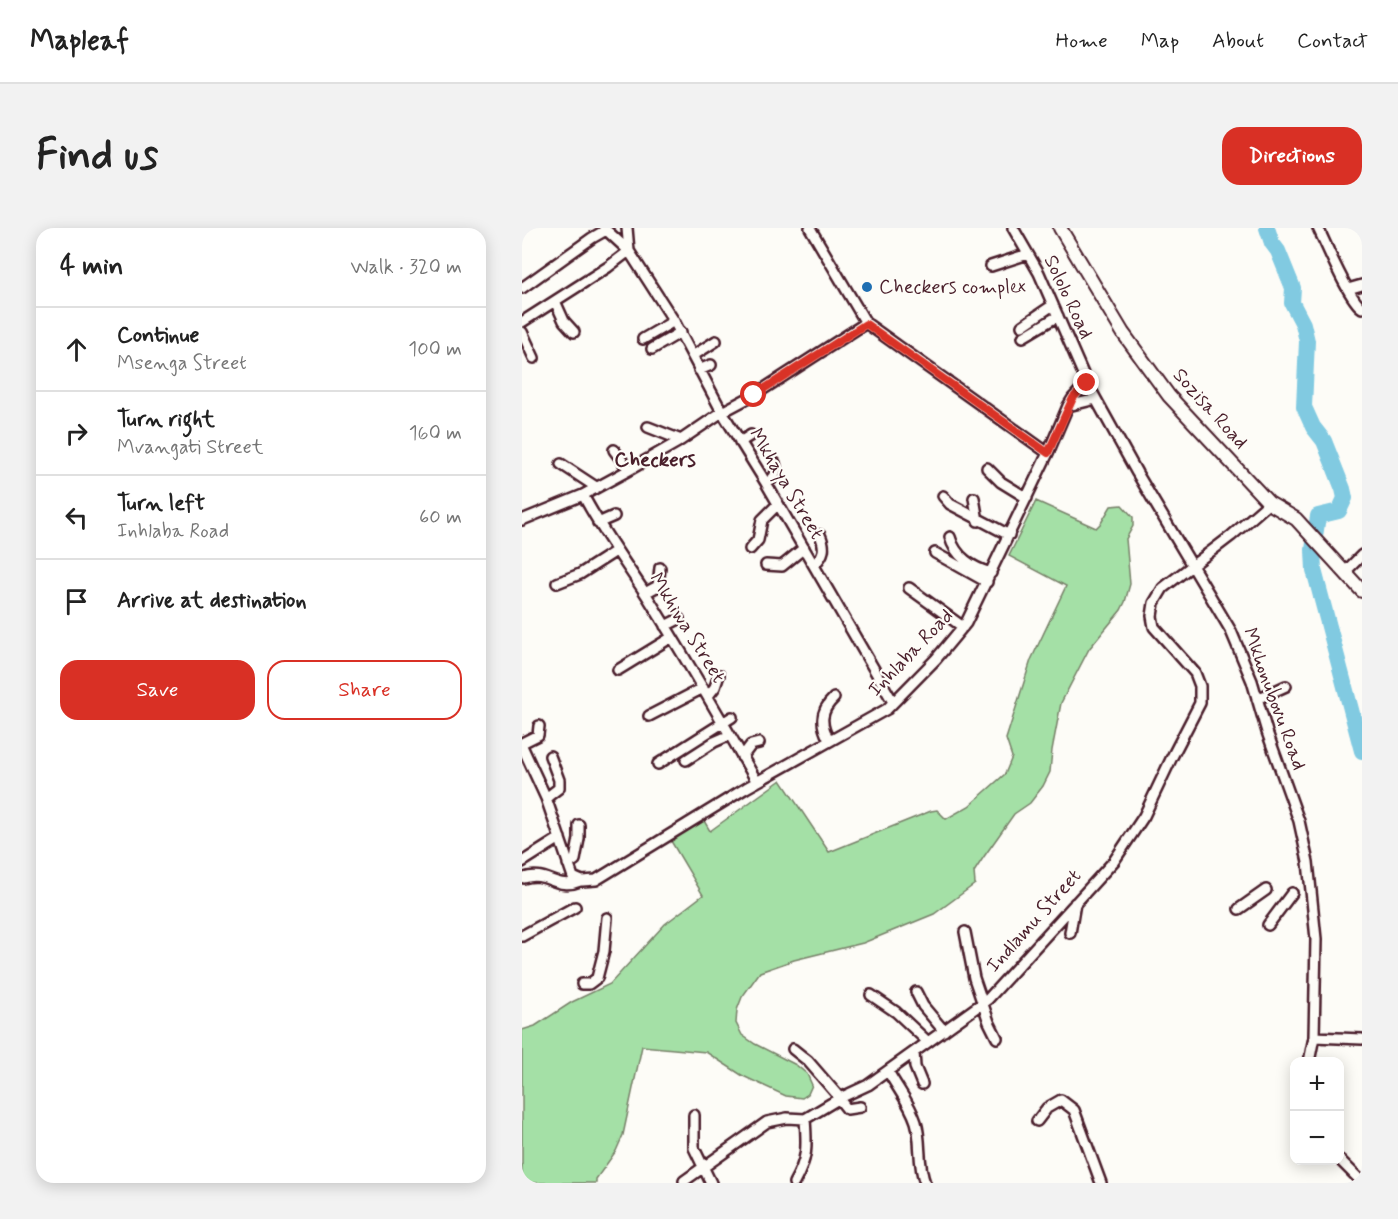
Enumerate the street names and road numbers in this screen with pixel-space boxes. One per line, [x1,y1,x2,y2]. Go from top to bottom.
street label: Sololo Road [1037,251,1099,343]
street label: Sozisa Road [1166,363,1254,455]
street label: Mkhaya Street [742,423,830,545]
street label: Mkhiwa Street [642,568,732,688]
street label: Inhlaba Road [862,603,960,703]
street label: Mkhonubovu Road [1236,624,1312,774]
street label: Indlamu Street [980,863,1088,979]

